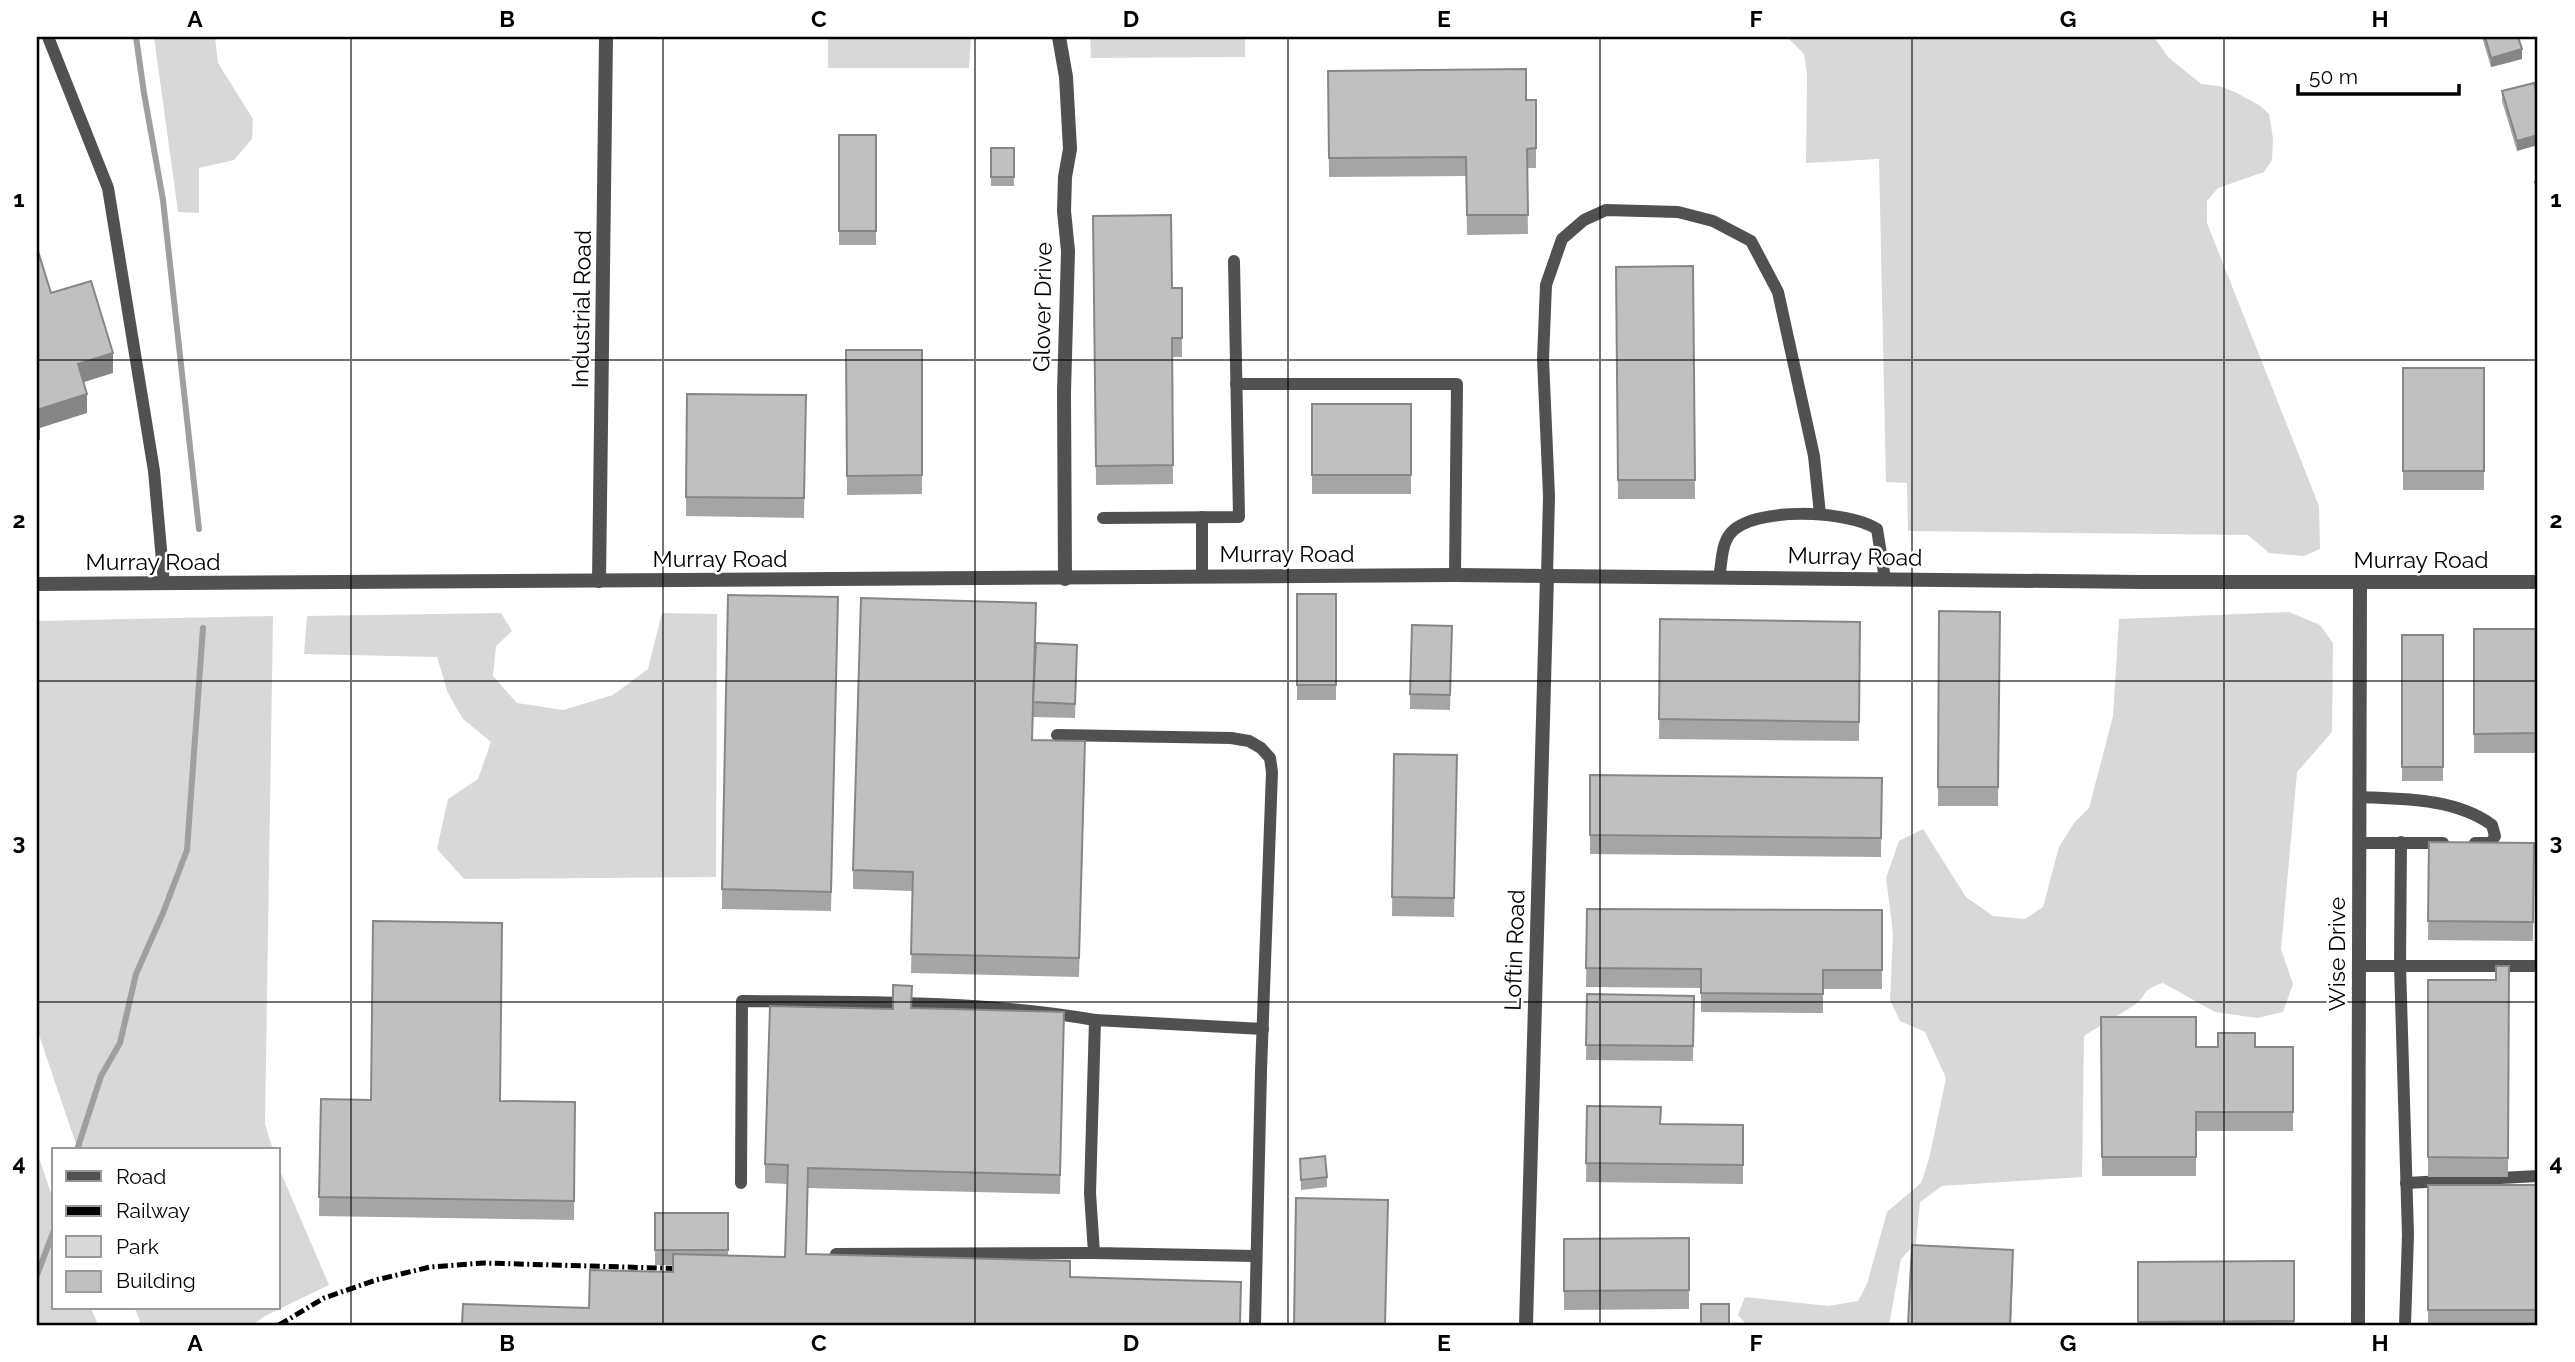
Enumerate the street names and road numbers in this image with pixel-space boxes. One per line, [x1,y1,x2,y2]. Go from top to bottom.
street label: Industrial Road [566,230,596,388]
street label: Glover Drive [1027,242,1057,372]
street label: Murray Road [1220,540,1354,567]
street label: Murray Road [1787,541,1923,571]
street label: Murray Road [653,545,787,572]
street label: Murray Road [2354,546,2488,573]
street label: Murray Road [86,548,220,575]
street label: Loftin Road [1498,889,1530,1011]
street label: Wise Drive [2323,897,2350,1011]

